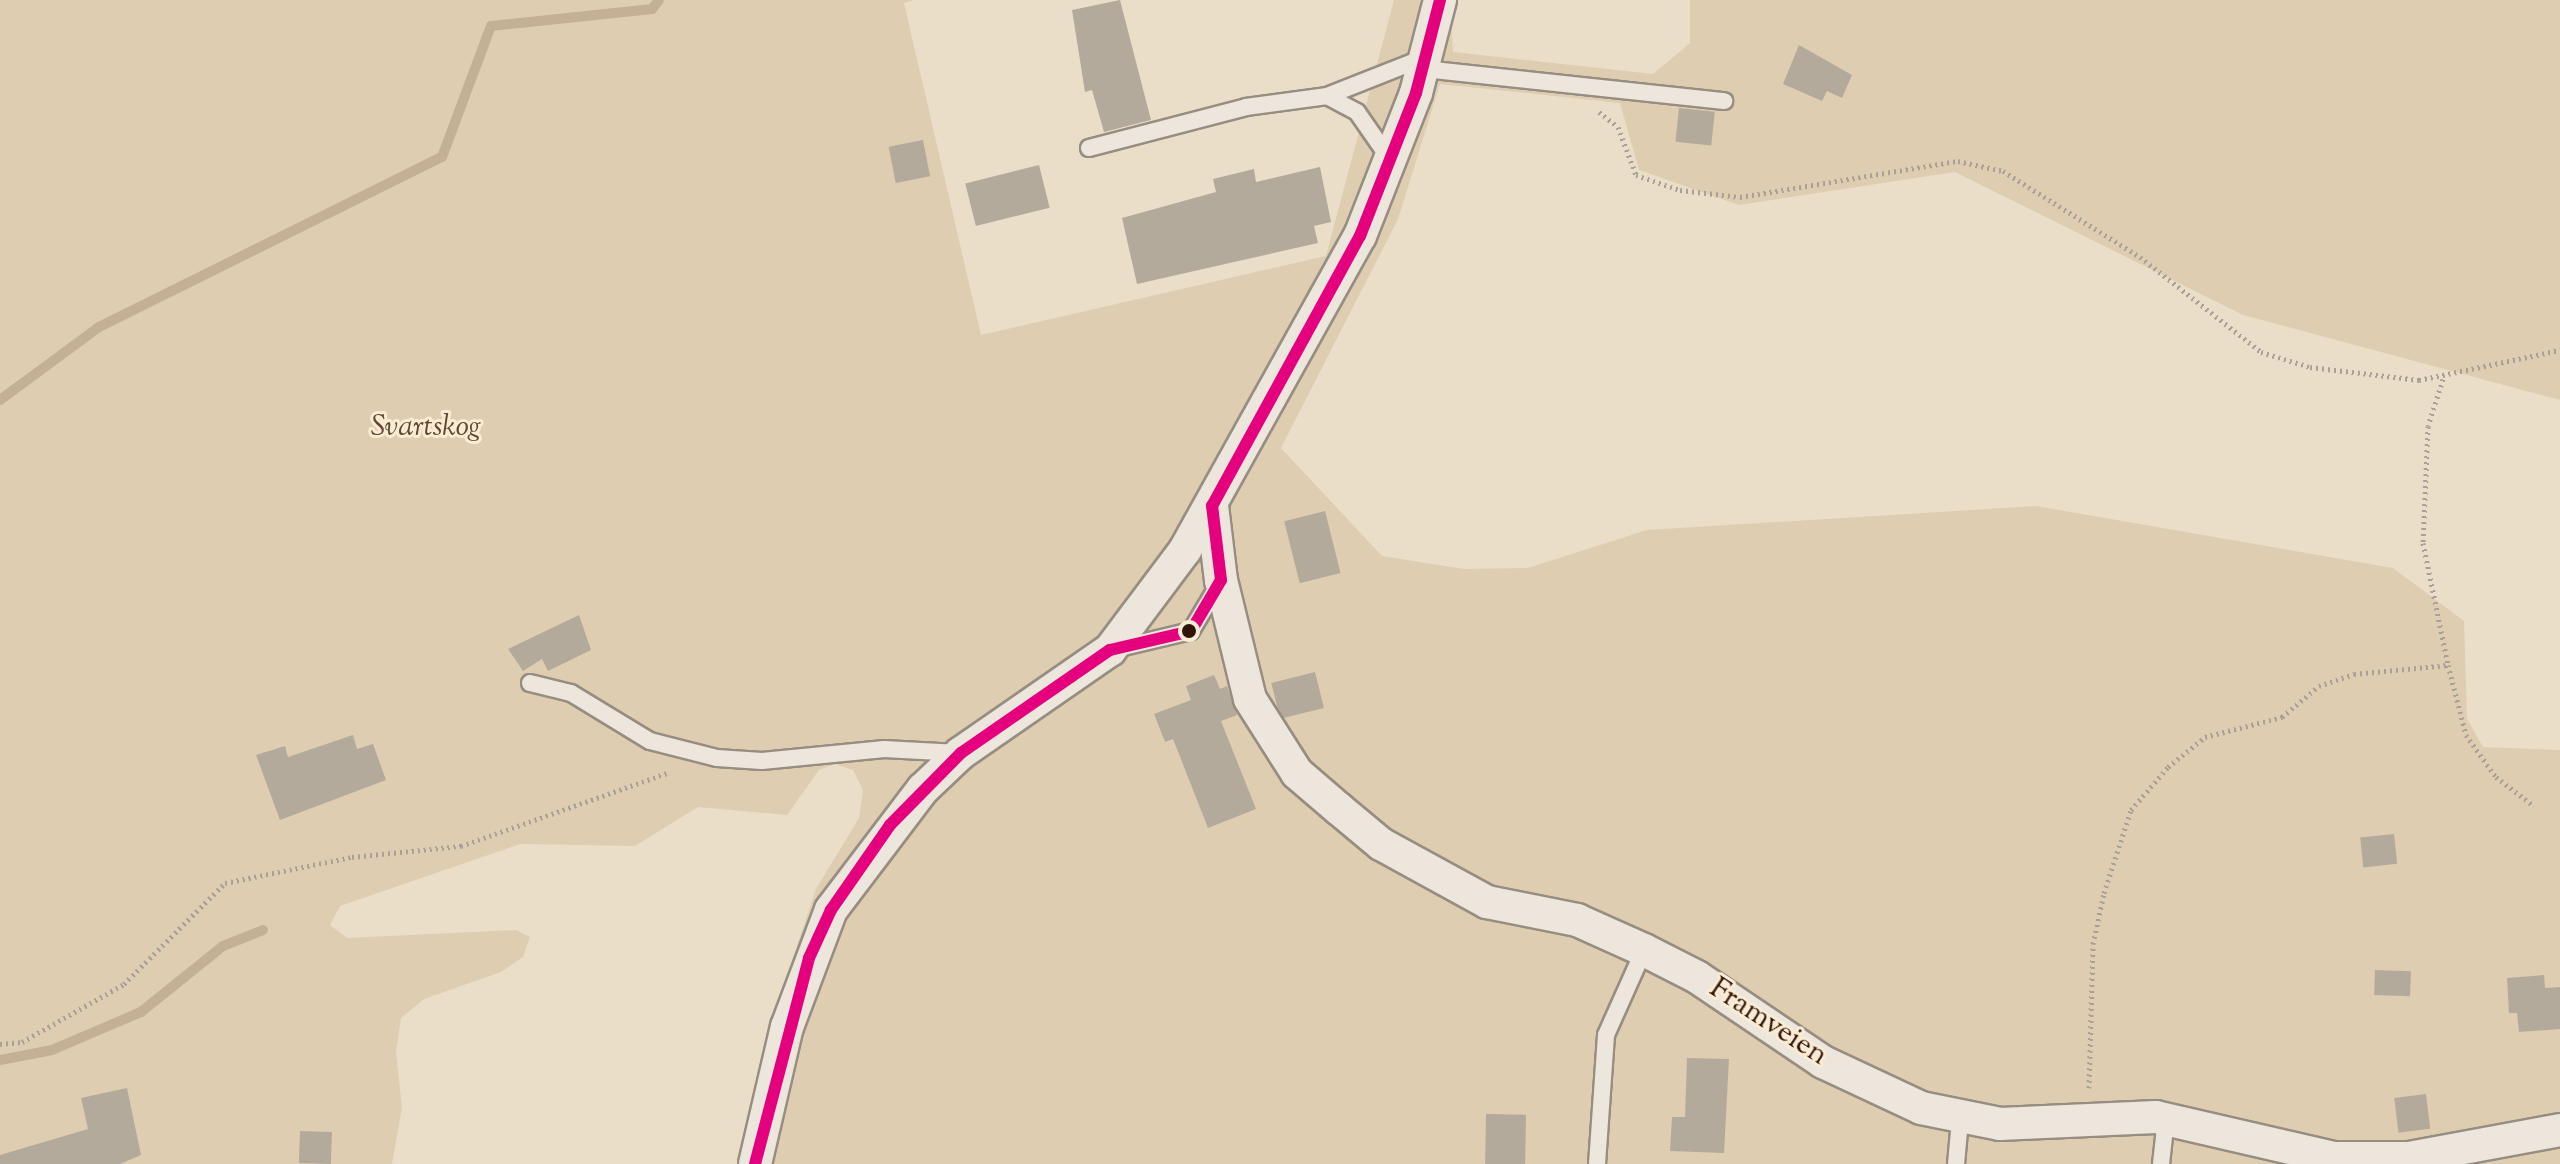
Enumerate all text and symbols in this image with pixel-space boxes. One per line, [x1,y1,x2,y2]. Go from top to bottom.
park label: Svartskog [371,410,481,446]
unlabelled marker [1181,623,1197,639]
street label: Framveien [1702,971,1834,1075]

